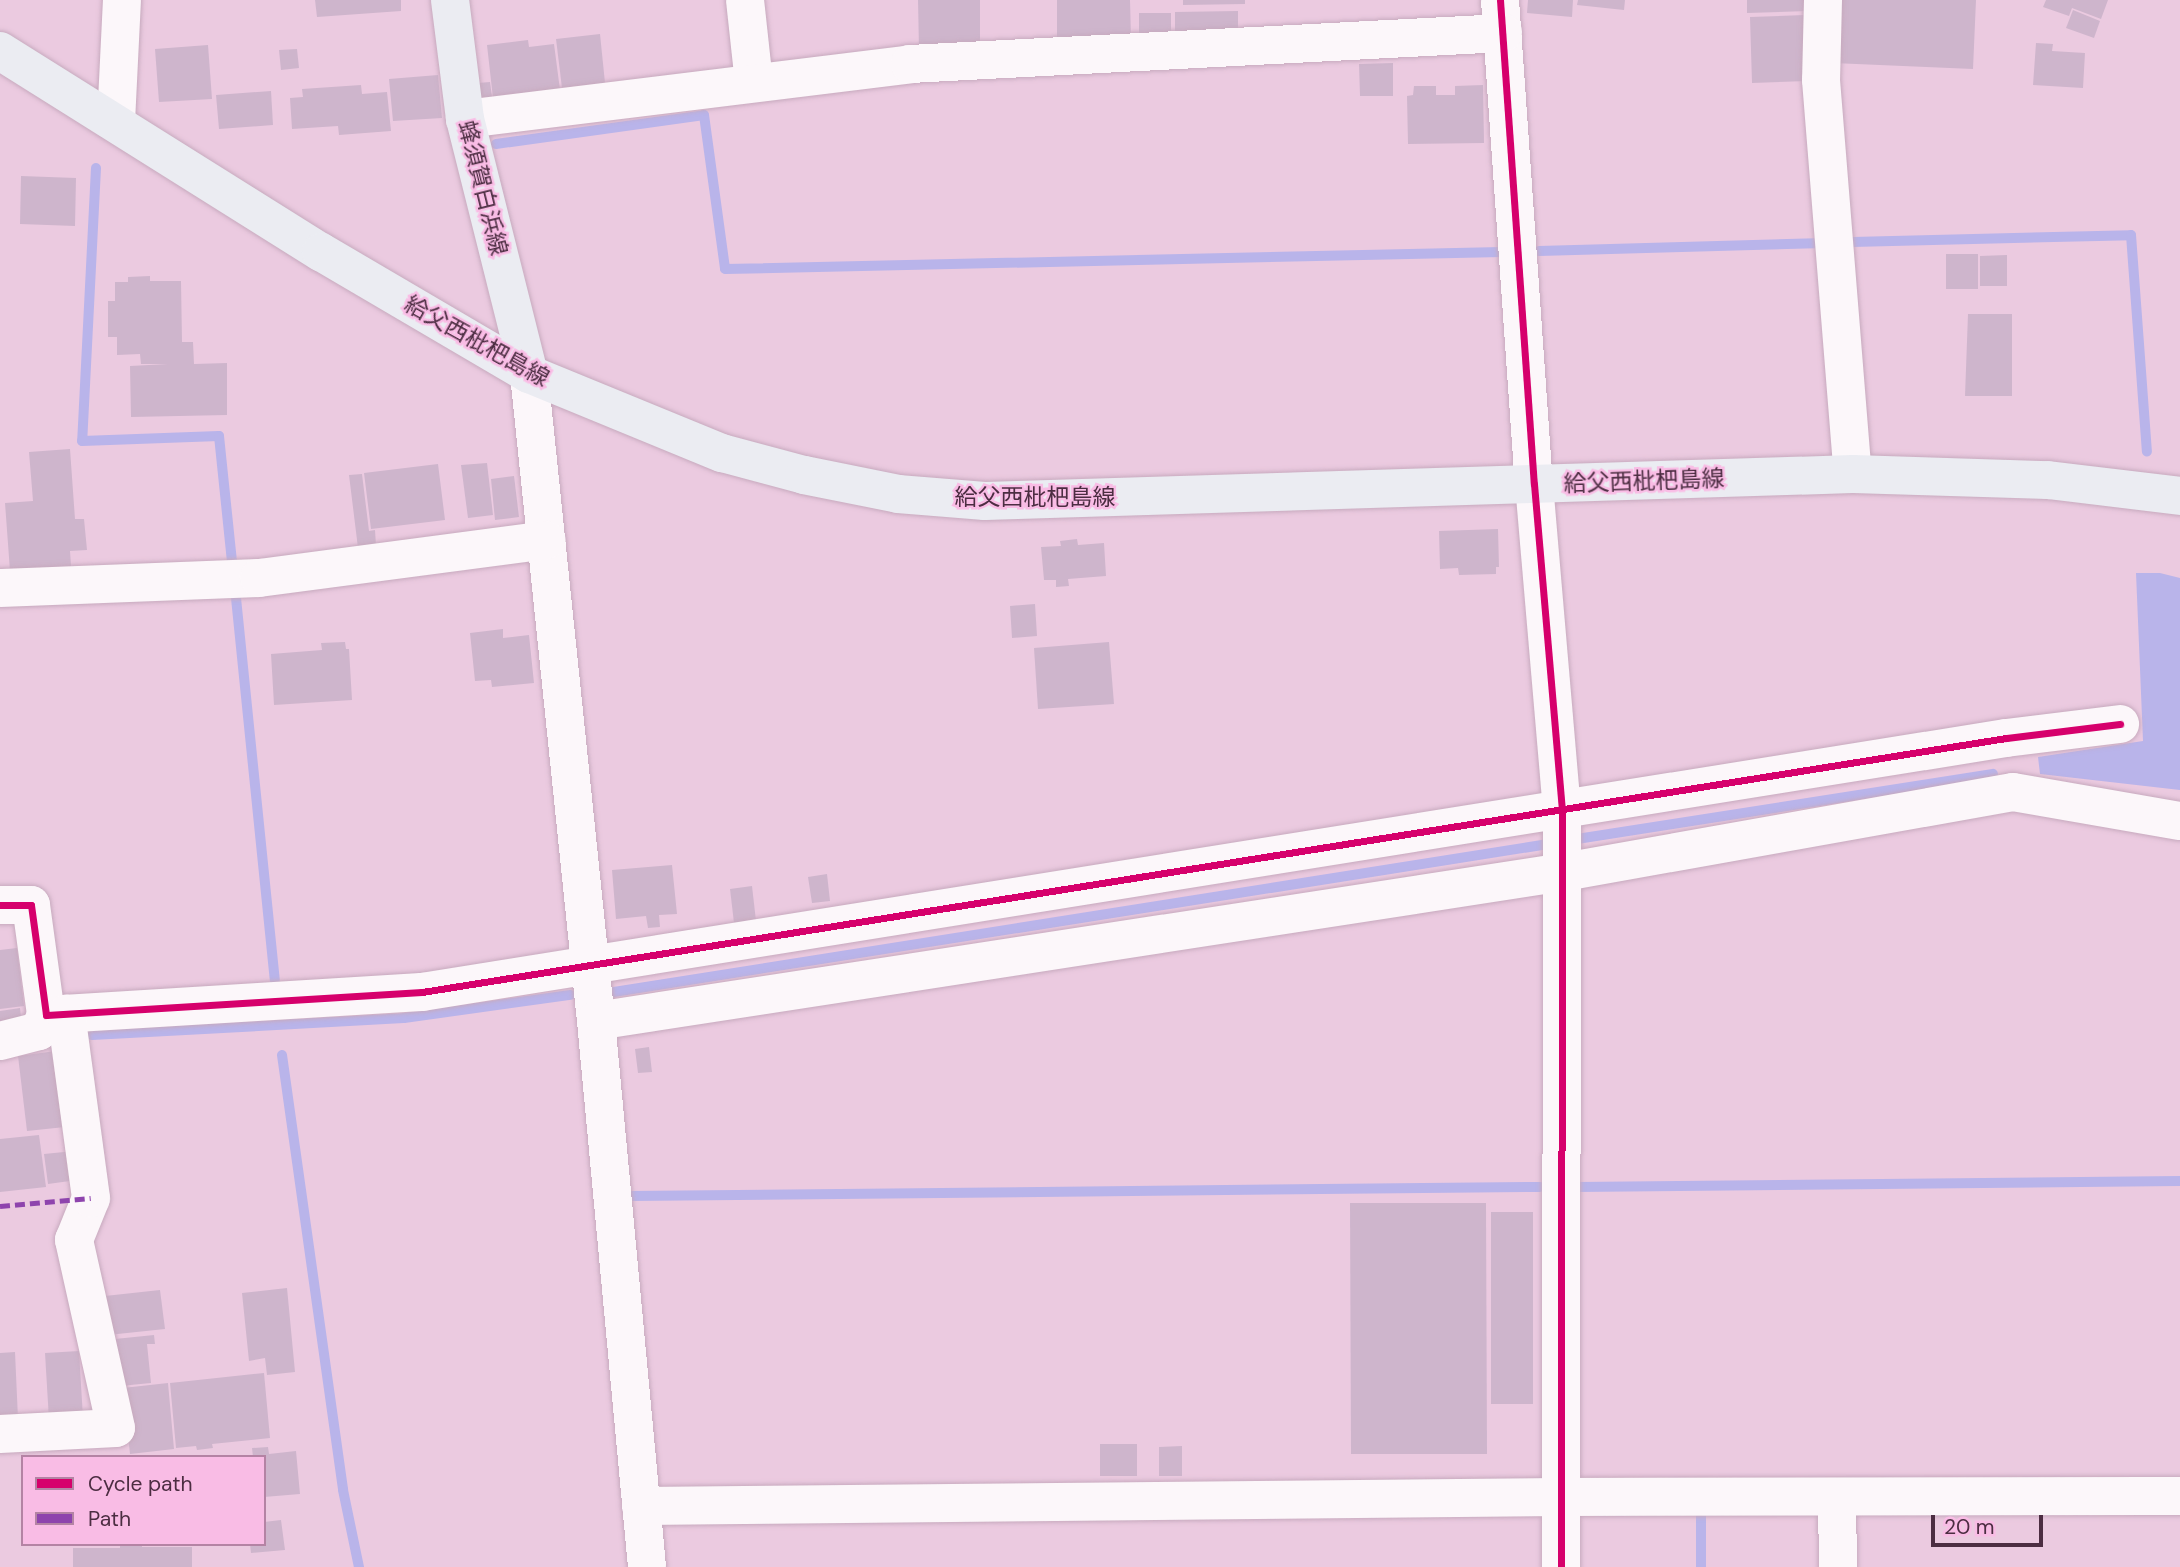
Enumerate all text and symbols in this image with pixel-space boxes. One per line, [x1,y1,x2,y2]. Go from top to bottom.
street label: 蜂須賀白浜線 [453,118,513,258]
street label: 給父西枇杷島線 [400,290,554,392]
street label: 給父西枇杷島線 [1563,464,1725,498]
street label: 給父西枇杷島線 [955,483,1115,511]
legend [21,1455,266,1546]
text: Cycle path [88,1470,193,1498]
scale bar [1935,1500,2047,1544]
text: Path [88,1505,131,1533]
text: 20 m [1944,1513,1995,1541]

